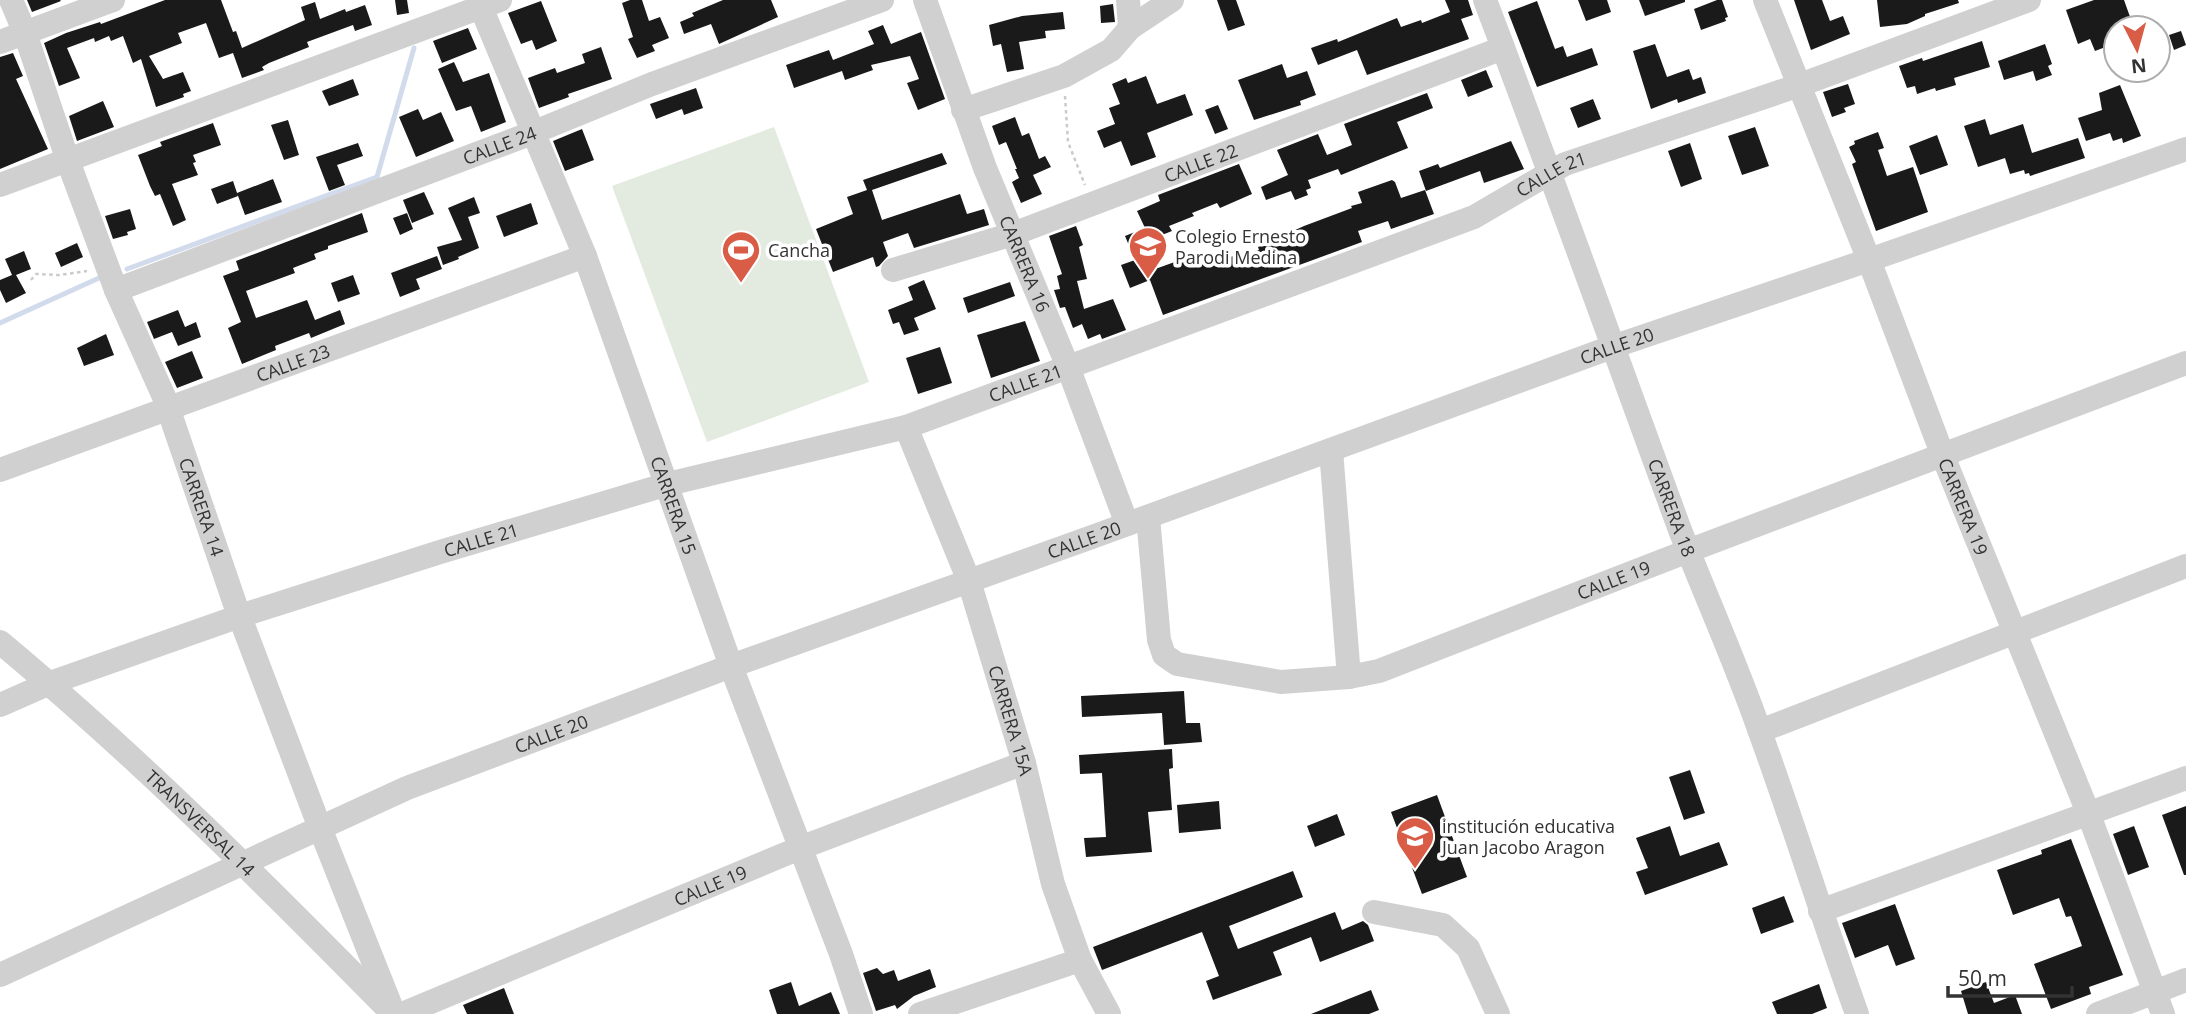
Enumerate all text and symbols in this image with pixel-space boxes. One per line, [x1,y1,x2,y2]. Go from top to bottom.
north arrow [2102,14,2172,84]
text: N [2130,52,2148,80]
street label: CALLE 24 [459,120,540,170]
street label: CALLE 22 [1160,138,1241,188]
street label: CALLE 21 [1511,146,1589,202]
street label: CARRERA 16 [994,212,1056,316]
place label: Colegio Ernesto Parodi Medina [1175,224,1306,269]
school or university icon: Colegio Ernesto Parodi Medina [1127,225,1169,280]
sports icon: Cancha [720,229,762,284]
place label: Cancha [768,238,830,262]
street label: CALLE 20 [1576,322,1657,370]
street label: CALLE 23 [253,338,333,387]
street label: CALLE 21 [985,358,1066,407]
street label: CARRERA 15 [645,453,702,558]
street label: CARRERA 14 [174,454,230,559]
street label: CARRERA 19 [1933,454,1994,559]
street label: CARRERA 18 [1643,455,1701,560]
street label: CALLE 20 [1044,515,1124,564]
street label: CALLE 21 [441,517,521,562]
street label: CALLE 19 [1573,555,1654,605]
street label: CARRERA 15A [983,662,1039,779]
street label: CALLE 20 [511,709,591,758]
street label: TRANSVERSAL 14 [140,764,261,881]
place label: institución educativa Juan Jacobo Aragon [1440,814,1615,859]
school or university icon: institución educativa Juan Jacobo Aragon [1394,815,1436,870]
street label: CALLE 19 [670,860,750,911]
scale bar [1948,954,2072,998]
text: 50 m [1958,964,2007,992]

